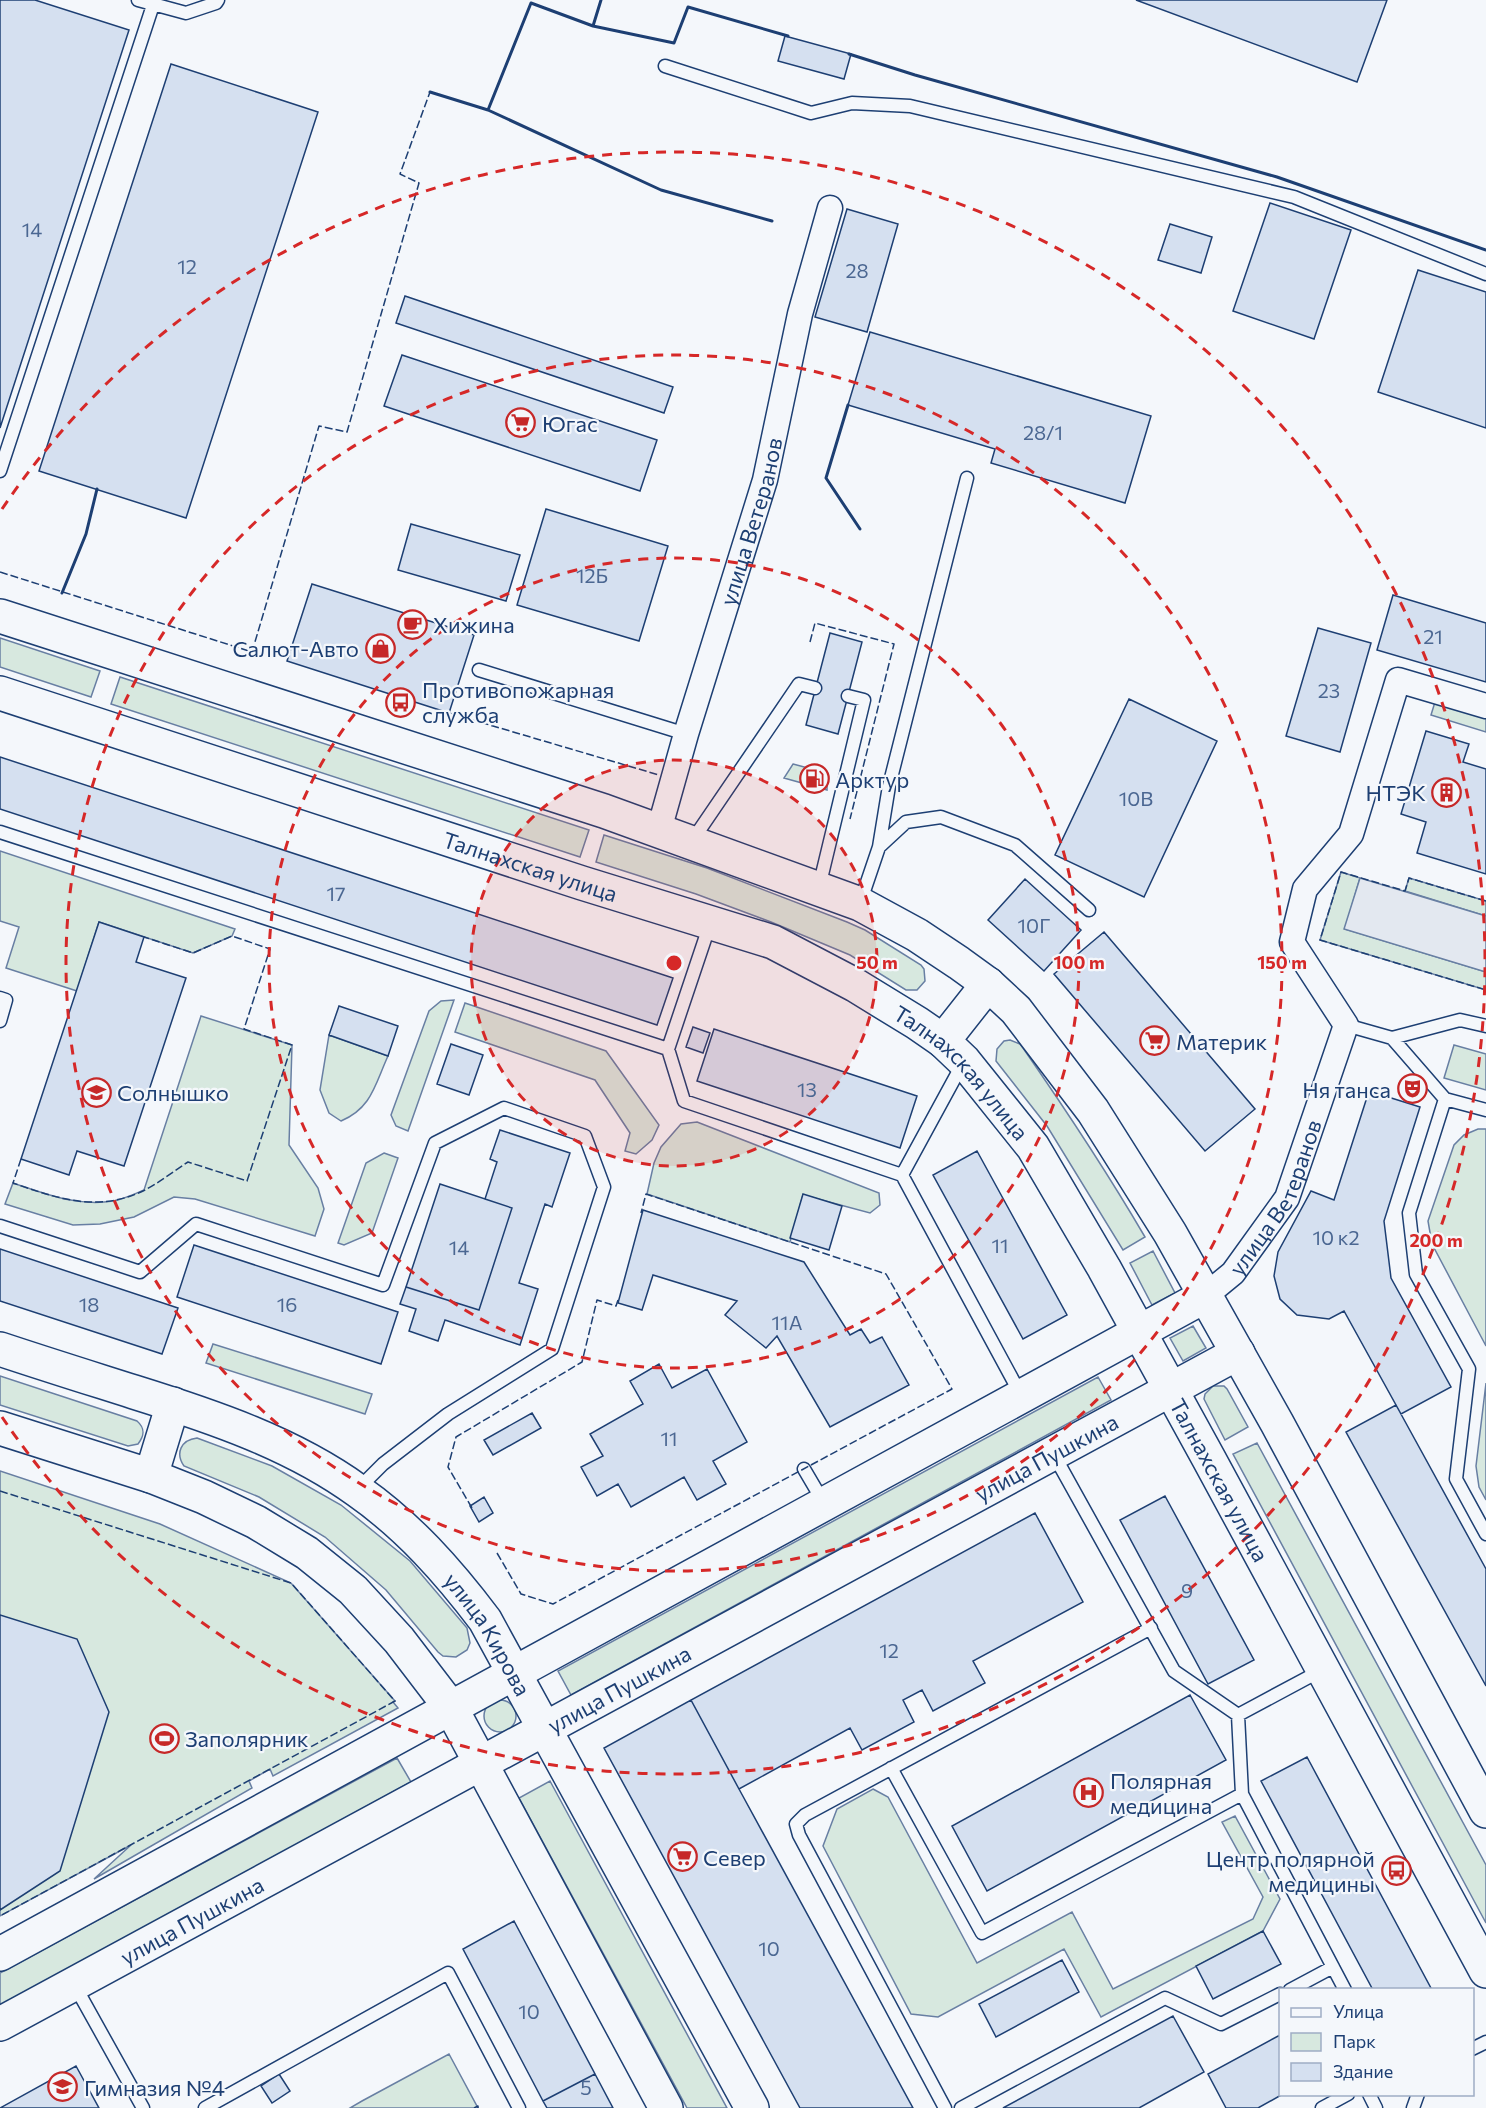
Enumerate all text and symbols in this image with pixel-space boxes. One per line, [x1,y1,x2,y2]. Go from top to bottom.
house number: 14 [22,217,42,241]
house number: 12 [177,254,197,278]
house number: 28 [845,258,869,282]
supermarket icon: Югас [505,407,537,439]
place label: Югас [542,410,598,437]
house number: 28/1 [1023,420,1063,444]
street label: улица Ветеранов [713,435,787,609]
house number: 12Б [576,563,608,587]
cafe icon: Хижина [396,608,428,640]
place label: Хижина [433,611,515,638]
house number: 21 [1423,624,1443,648]
shop icon: Салют-Авто [364,632,396,664]
place label: Салют-Авто [233,635,359,662]
place label: Противопожарная служба [422,676,614,728]
house number: 23 [1318,678,1340,702]
bus stop icon: Противопожарная служба [385,686,417,718]
fuel station icon: Арктур [798,763,830,795]
place label: Арктур [835,766,909,793]
building icon: НТЭК [1431,776,1463,808]
place label: НТЭК [1366,779,1426,806]
house number: 10В [1119,786,1153,810]
street label: Талнахская улица [440,825,621,907]
house number: 17 [326,881,346,905]
house number: 10Г [1018,913,1050,937]
text: 50 m [856,951,898,973]
text: 100 m [1053,951,1105,973]
text: 150 m [1257,951,1307,973]
centre of rings [664,953,684,973]
street label: Талнахская улица [889,999,1035,1145]
supermarket icon: Материк [1139,1025,1171,1057]
place label: Материк [1176,1028,1268,1055]
theatre icon: Ня танса [1396,1073,1428,1105]
school or university icon: Солнышко [80,1076,112,1108]
place label: Ня танса [1302,1076,1391,1103]
house number: 13 [797,1077,817,1101]
place label: Солнышко [117,1079,229,1106]
street label: улица Ветеранов [1223,1116,1326,1280]
house number: 10 к2 [1312,1225,1360,1249]
text: 200 m [1409,1229,1463,1251]
house number: 11 [991,1233,1009,1257]
house number: 14 [449,1235,469,1259]
house number: 18 [79,1292,99,1316]
house number: 16 [277,1292,297,1316]
house number: 11А [772,1310,803,1334]
street label: Талнахская улица [1165,1393,1275,1566]
street label: улица Пушкина [970,1407,1122,1507]
house number: 11 [660,1426,678,1450]
street label: улица Кирова [439,1567,537,1700]
house number: 9 [1181,1578,1193,1602]
house number: 12 [879,1638,899,1662]
street label: улица Пушкина [543,1639,695,1738]
sports icon: Заполярник [148,1722,180,1754]
place label: Заполярник [185,1725,309,1752]
place label: Полярная медицина [1110,1767,1212,1819]
hospital icon: Полярная медицина [1073,1777,1105,1809]
supermarket icon: Север [666,1841,698,1873]
place label: Север [703,1844,766,1871]
place label: Центр полярной медицины [1206,1845,1375,1897]
bus stop icon: Центр полярной медицины [1380,1855,1412,1887]
street label: улица Пушкина [115,1870,268,1970]
house number: 10 [758,1936,780,1960]
legend [1279,1988,1474,2096]
house number: 10 [518,1999,540,2023]
text: Улица [1333,2000,1384,2022]
text: Парк [1333,2030,1376,2052]
text: Здание [1333,2060,1393,2082]
school or university icon: Гимназия №4 [47,2071,79,2103]
place label: Гимназия №4 [84,2074,225,2101]
house number: 5 [580,2075,592,2099]

